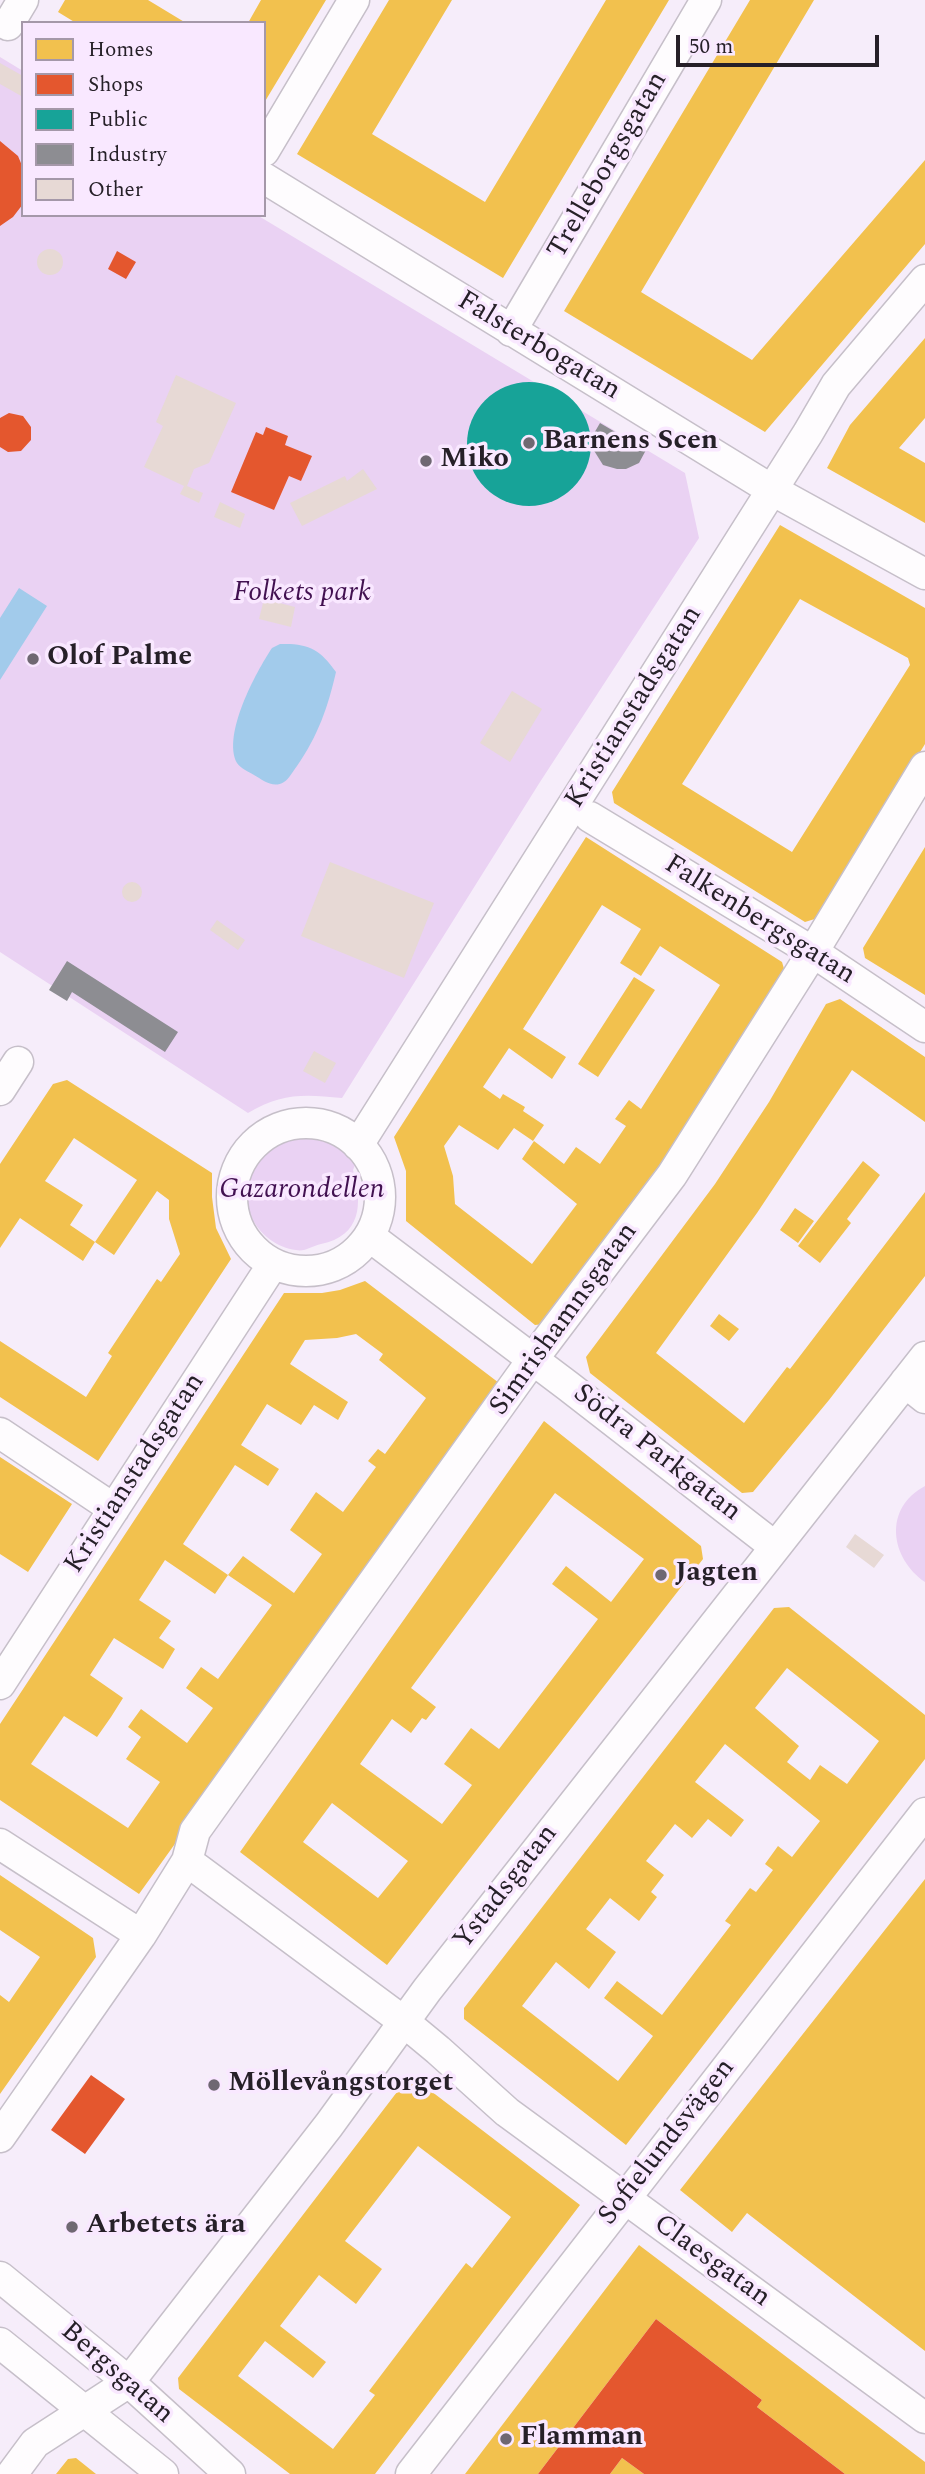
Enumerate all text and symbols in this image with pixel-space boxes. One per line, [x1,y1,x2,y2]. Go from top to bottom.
legend [21,21,266,217]
scale bar [680,21,883,65]
text: 50 m [689,31,733,63]
text: Homes [88,34,154,66]
street label: Trelleborgsgatan [542,67,676,265]
text: Shops [88,69,144,101]
text: Public [88,104,148,136]
text: Industry [88,139,167,171]
text: Other [88,174,143,206]
street label: Falsterbogatan [450,285,626,409]
place label: Barnens Scen [543,426,718,460]
marker: Barnens Scen [521,435,537,451]
place label: Miko [440,444,509,478]
marker: Miko [418,453,434,469]
park label: Folkets park [233,578,371,612]
street label: Kristianstadsgatan [559,601,711,815]
place label: Olof Palme [47,642,192,676]
marker: Olof Palme [25,651,41,667]
street label: Falkenbergsgatan [657,849,861,993]
park label: Gazarondellen [219,1175,385,1209]
street label: Simrishamnsgatan [484,1217,646,1423]
street label: Kristianstadsgatan [59,1368,213,1580]
street label: Södra Parkgatan [565,1378,747,1530]
place label: Jagten [675,1558,758,1592]
marker: Jagten [653,1567,669,1583]
street label: Ystadsgatan [448,1819,566,1957]
street label: Sofielundsvägen [592,2053,744,2233]
place label: Möllevångstorget [228,2068,453,2102]
marker: Möllevångstorget [206,2077,222,2093]
street label: Claesgatan [646,2208,776,2316]
place label: Arbetets ära [86,2210,246,2244]
marker: Arbetets ära [64,2219,80,2235]
street label: Bergsgatan [53,2316,179,2432]
place label: Flamman [520,2422,643,2456]
marker: Flamman [498,2431,514,2447]

